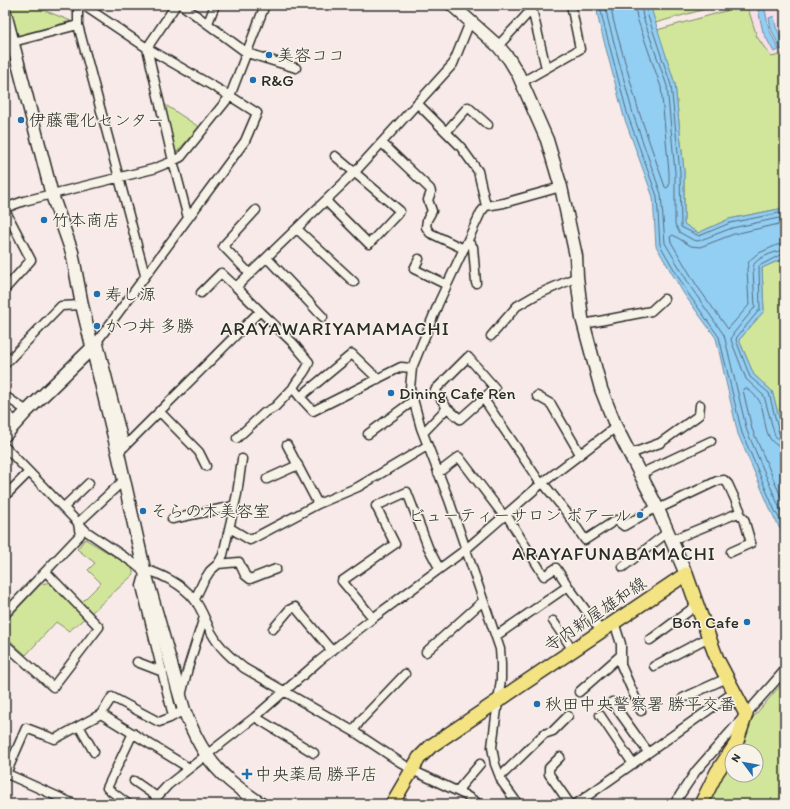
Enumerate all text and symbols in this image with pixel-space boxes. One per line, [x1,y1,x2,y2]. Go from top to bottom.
place label: 美容ココ [277,45,345,65]
marker: 美容ココ [264,50,274,60]
place label: R&G [261,70,294,90]
marker: R&G [248,75,258,85]
place label: 伊藤電化センター [29,110,164,130]
marker: 伊藤電化センター [16,115,26,125]
place label: 竹本商店 [52,210,120,230]
marker: 竹本商店 [39,215,49,225]
place label: 寿し源 [105,284,156,304]
marker: 寿し源 [92,289,102,299]
place label: かつ丼 多勝 [105,316,194,336]
district label: ARAYAWARIYAMAMACHI [220,317,450,340]
marker: かつ丼 多勝 [92,321,102,331]
place label: Dining Cafe Ren [399,383,516,403]
marker: Dining Cafe Ren [386,388,396,398]
place label: そらの木美容室 [151,501,270,521]
place label: ビューティーサロン ポアール [408,505,632,525]
marker: そらの木美容室 [138,506,148,516]
marker: ビューティーサロン ポアール [635,510,645,520]
district label: ARAYAFUNABAMACHI [512,542,716,565]
street label: 寺内新屋雄和線 [540,572,650,656]
place label: Bon Cafe [672,612,739,632]
marker: Bon Cafe [742,617,752,627]
place label: 秋田中央警察署 勝平交番 [545,694,736,714]
marker: 秋田中央警察署 勝平交番 [532,699,542,709]
north arrow [724,743,764,783]
text: N [728,751,743,765]
place label: 中央薬局 勝平店 [255,764,378,784]
marker: 中央薬局 勝平店 [242,769,252,779]

